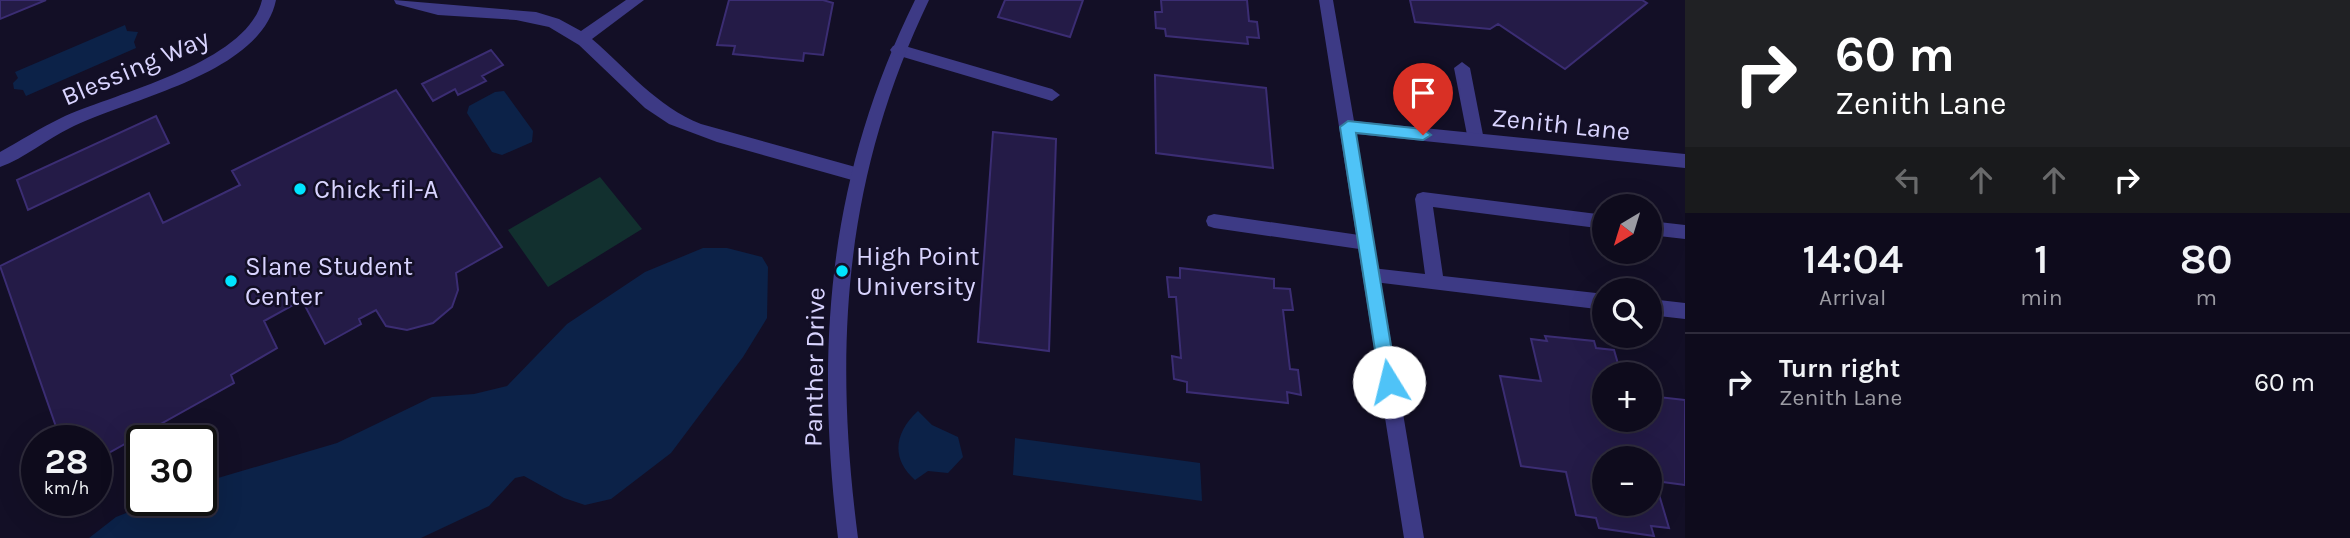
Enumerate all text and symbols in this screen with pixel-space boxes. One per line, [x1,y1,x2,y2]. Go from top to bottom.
street label: Blessing Way [57,22,214,112]
text: 60 m [1835,26,1955,83]
icon: right [1720,28,1811,119]
pin [1393,63,1453,135]
icon: arrive [1404,74,1442,112]
text: Zenith Lane [1835,85,2006,122]
street label: Zenith Lane [1490,102,1632,147]
icon: left [1889,161,1927,199]
icon: ahead [1962,161,2000,199]
icon: ahead [2035,161,2073,199]
icon: right [2108,161,2146,199]
place label: Chick-fil-A [314,174,438,205]
marker: Chick-fil-A [292,181,308,197]
north arrow [1592,194,1662,264]
map controls [1592,194,1662,516]
text: 14:04 [1802,234,1903,284]
text: 1 [2034,234,2049,284]
text: 80 [2180,234,2233,284]
place label: High Point University [856,241,980,302]
place label: Slane Student Center [245,251,413,312]
marker: High Point University [834,263,850,279]
marker: Slane Student Center [223,273,239,289]
button: search [1592,278,1662,348]
text: Arrival [1819,284,1886,311]
text: min [2020,284,2063,311]
text: m [2196,284,2217,311]
street label: Panther Drive [798,287,831,447]
position arrow [1352,345,1426,419]
text: Turn right [1779,353,1900,384]
button: + [1592,362,1662,432]
icon: right [1720,363,1758,401]
text: 60 m [2254,367,2315,398]
text: Zenith Lane [1779,384,1902,411]
speed limit sign: 30 [126,425,217,516]
text: 28 [45,441,88,482]
button: − [1592,446,1662,516]
text: km/h [44,477,89,499]

